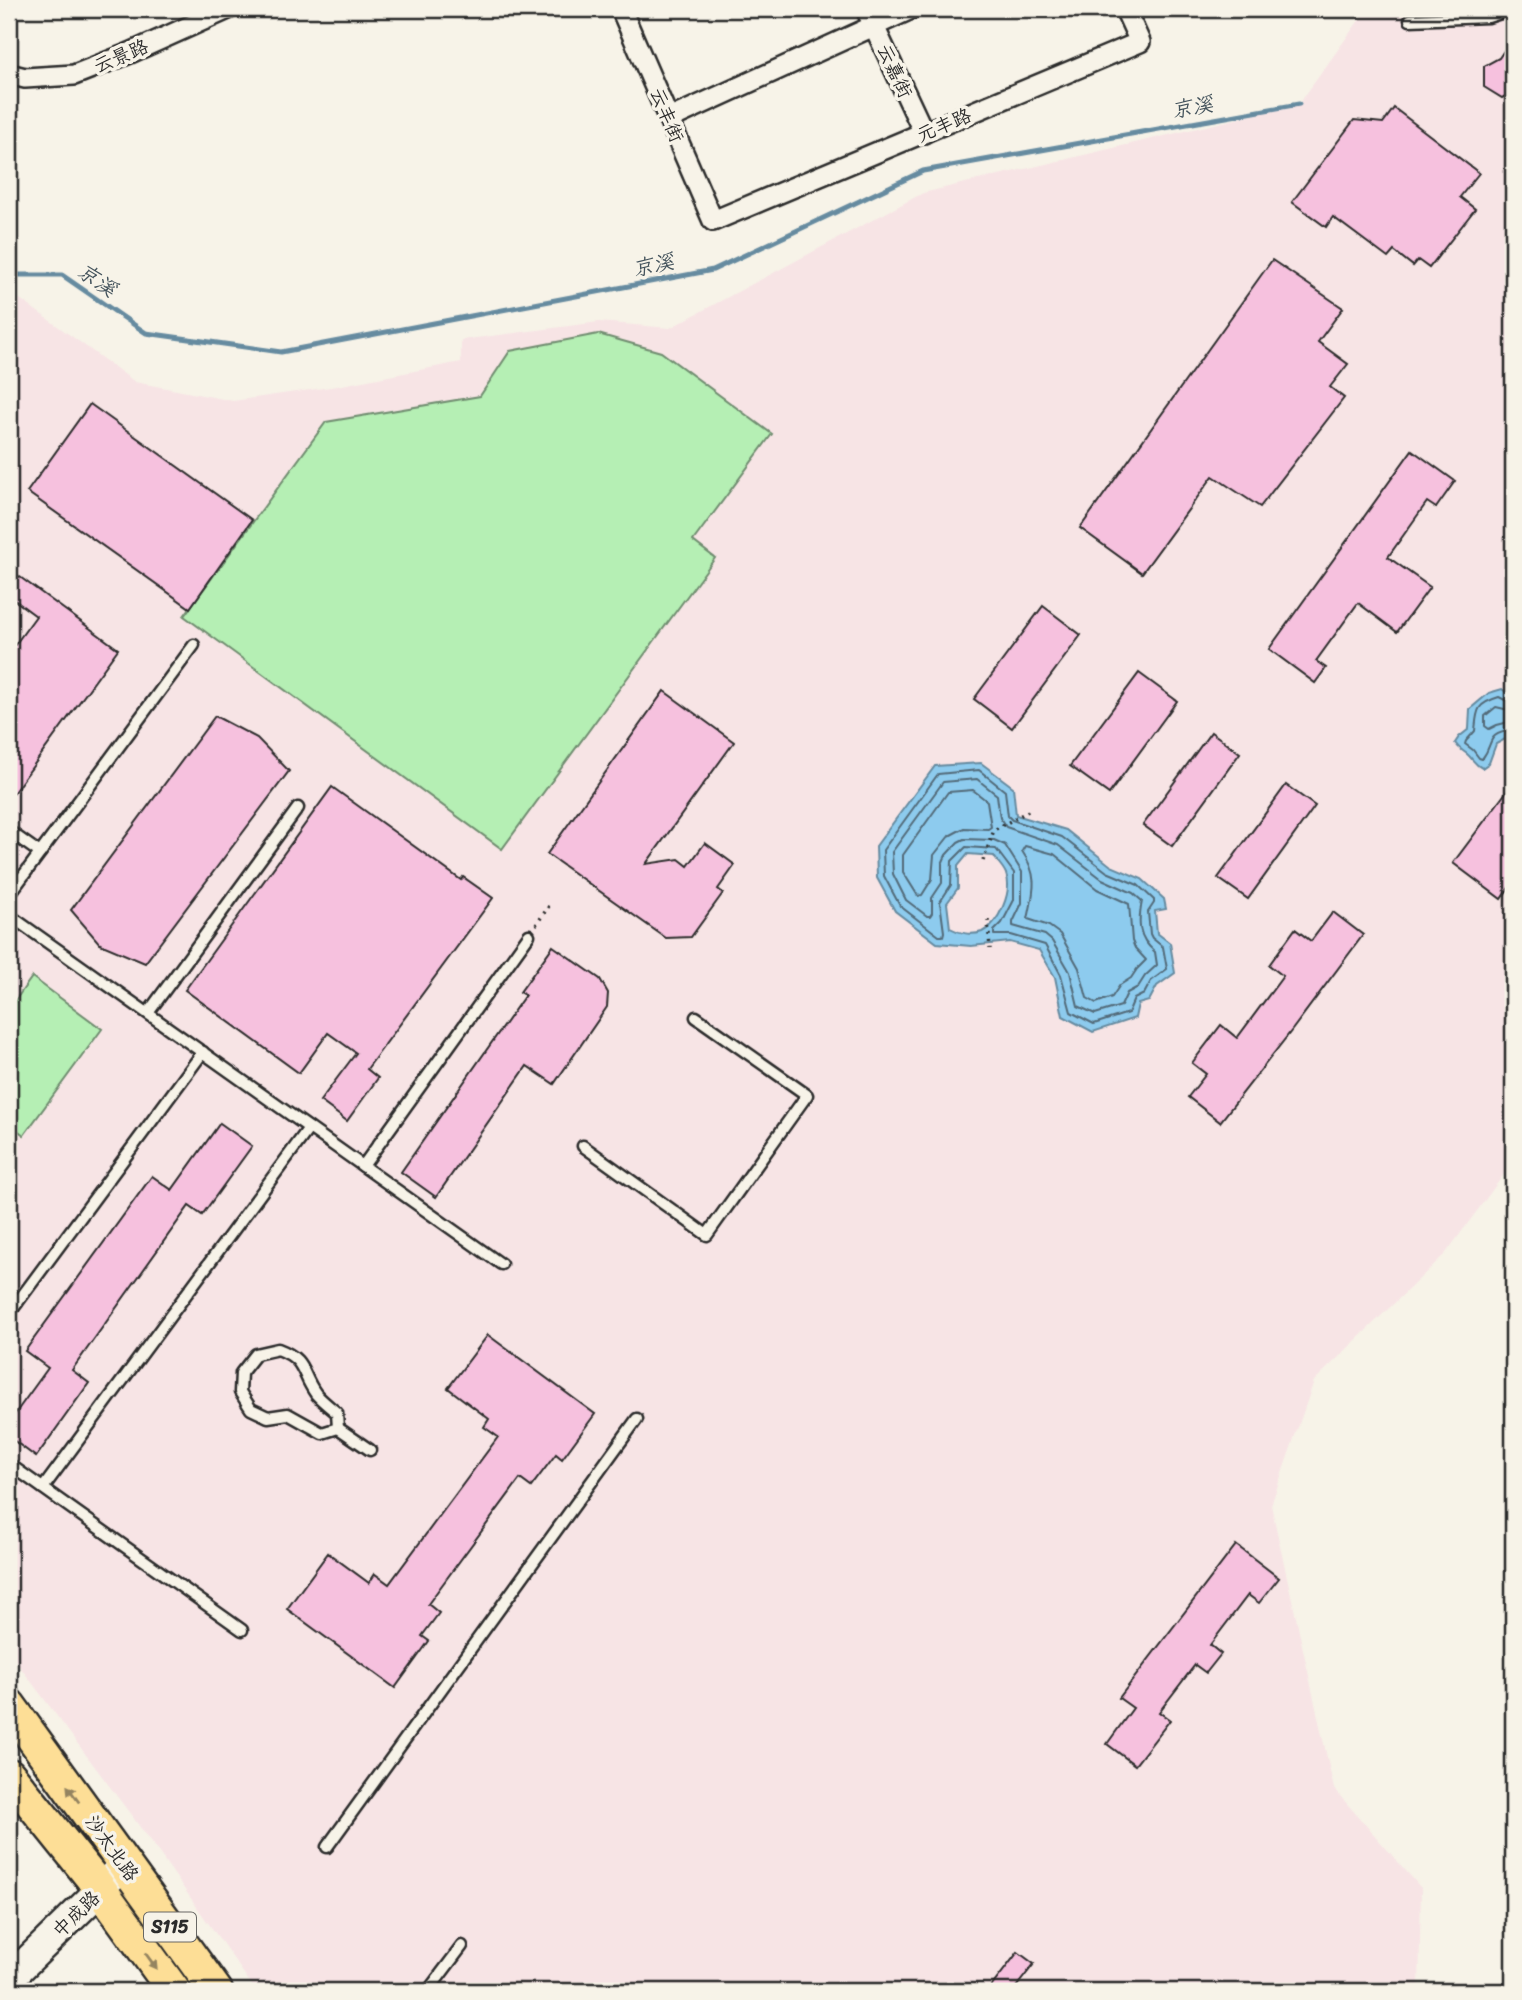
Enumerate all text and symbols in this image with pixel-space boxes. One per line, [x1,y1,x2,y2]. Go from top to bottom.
street label: 云景路 [88,30,154,82]
street label: 云嘉街 [868,38,922,104]
street label: 云丰街 [641,82,693,148]
water label: 京溪 [1168,84,1217,129]
street label: 元丰路 [911,99,977,151]
water label: 京溪 [629,242,678,288]
water label: 京溪 [69,253,126,308]
one-way arrow [66,1785,80,1803]
street label: 沙太北路 [76,1808,148,1888]
street label: 中成路 [44,1882,108,1946]
road number: S115 [144,1912,196,1941]
one-way arrow [144,1951,159,1969]

